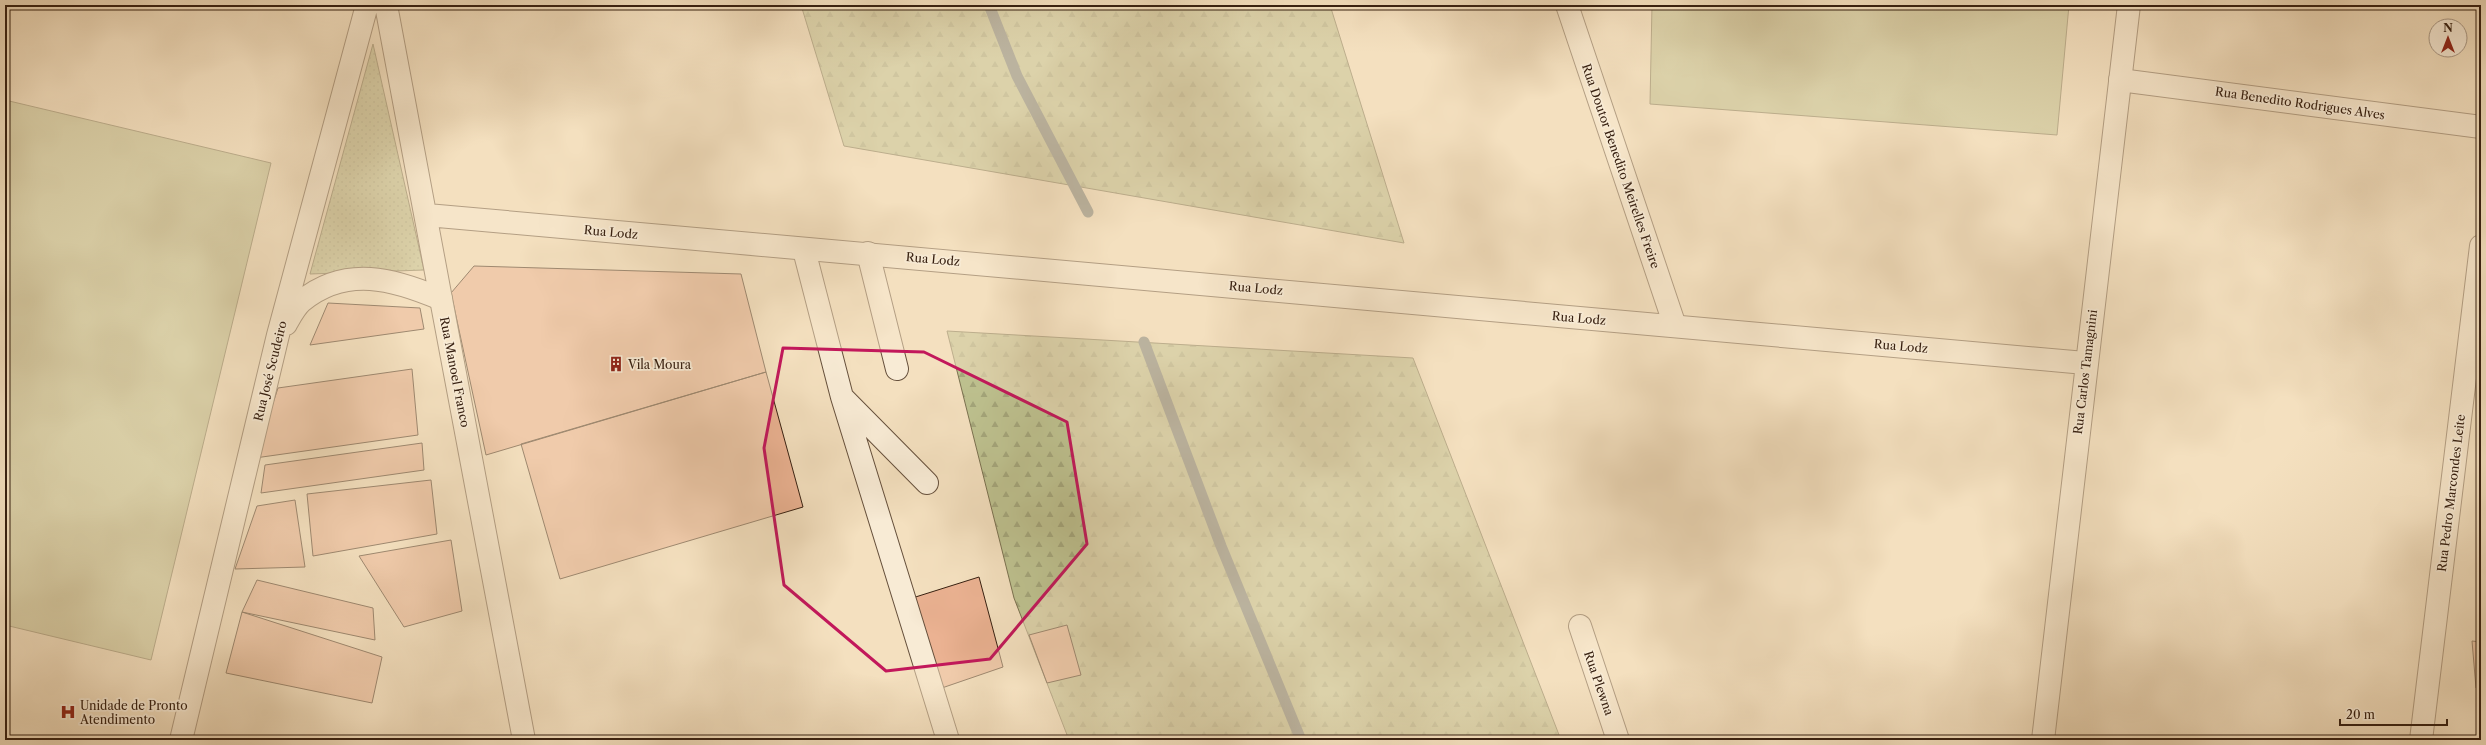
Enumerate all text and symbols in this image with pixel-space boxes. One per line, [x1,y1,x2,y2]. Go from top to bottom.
north arrow [2428,18,2468,58]
text: N [2443,21,2453,35]
street label: Rua Doutor Benedito Meirelles Freire [1579,62,1663,271]
street label: Rua Benedito Rodrigues Alves [2214,84,2386,122]
street label: Rua Lodz [583,222,639,242]
street label: Rua Lodz [905,249,961,269]
street label: Rua Lodz [1228,278,1284,298]
street label: Rua Lodz [1551,308,1607,328]
street label: Rua Carlos Tamagnini [2070,308,2100,435]
street label: Rua Manoel Franco [437,315,473,429]
street label: Rua José Scudeiro [250,319,290,423]
street label: Rua Lodz [1873,336,1929,356]
building icon: Vila Moura [607,355,625,373]
place label: Vila Moura [627,357,692,372]
street label: Rua Pedro Marcondes Leite [2434,413,2468,573]
street label: Rua Plewna [1581,649,1617,718]
place label: Unidade de Pronto Atendimento [79,698,188,727]
scale bar [2340,701,2447,727]
hospital icon: Unidade de Pronto Atendimento [59,703,77,721]
text: 20 m [2346,707,2375,722]

